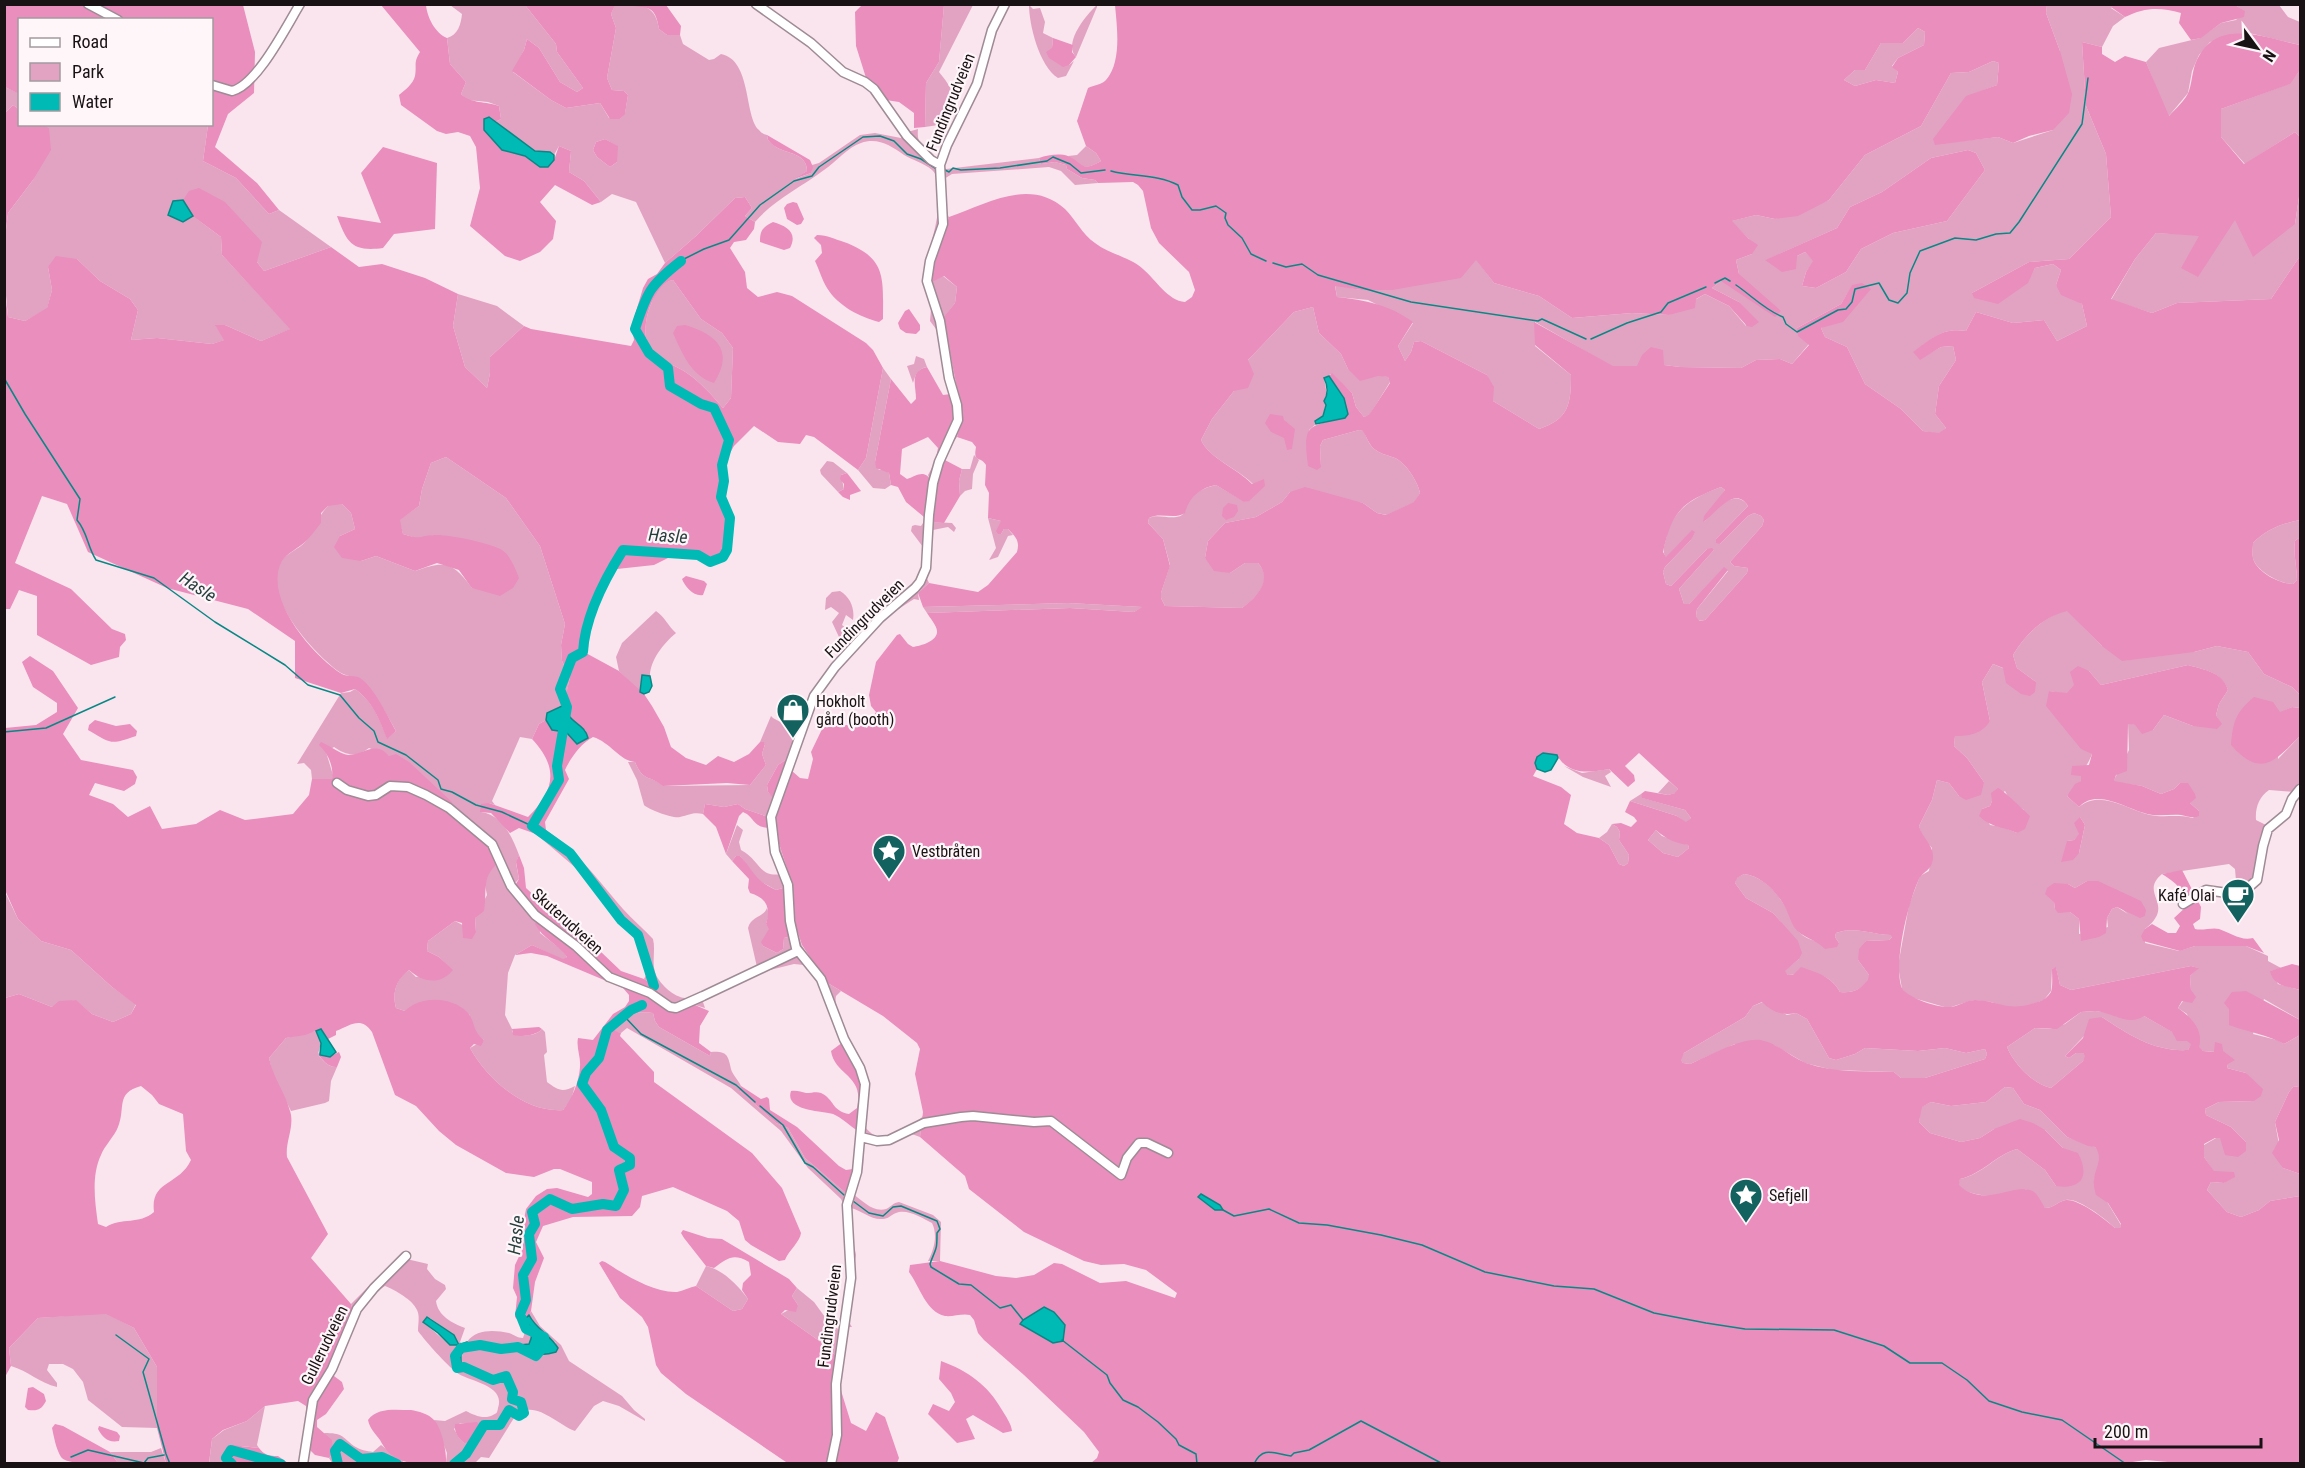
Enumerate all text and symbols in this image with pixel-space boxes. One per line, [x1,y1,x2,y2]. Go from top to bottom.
legend [18,18,213,126]
north arrow [2227,18,2287,78]
text: Road [72,31,108,52]
text: N [2259,47,2280,65]
street label: Fundingrudveien [922,50,979,154]
text: Park [72,61,104,82]
text: Water [72,91,114,112]
water label: Hasle [648,524,688,547]
water label: Hasle [176,567,220,606]
street label: Fundingrudveien [821,575,908,662]
shop icon: Hokholt gård (booth) [775,692,811,739]
place label: Hokholt gård (booth) [816,692,894,729]
place icon: Vestbråten [871,833,907,880]
place label: Vestbråten [912,842,980,861]
cafe icon: Kafé Olai [2220,877,2256,924]
street label: Skuterudveien [528,884,607,958]
place label: Kafé Olai [2158,886,2215,905]
place icon: Sefjell [1728,1177,1764,1224]
place label: Sefjell [1769,1186,1808,1205]
water label: Hasle [503,1214,528,1256]
street label: Fundingrudveien [814,1263,845,1369]
street label: Gullerudveien [297,1303,352,1388]
scale bar [2095,1411,2262,1449]
text: 200 m [2104,1421,2148,1442]

